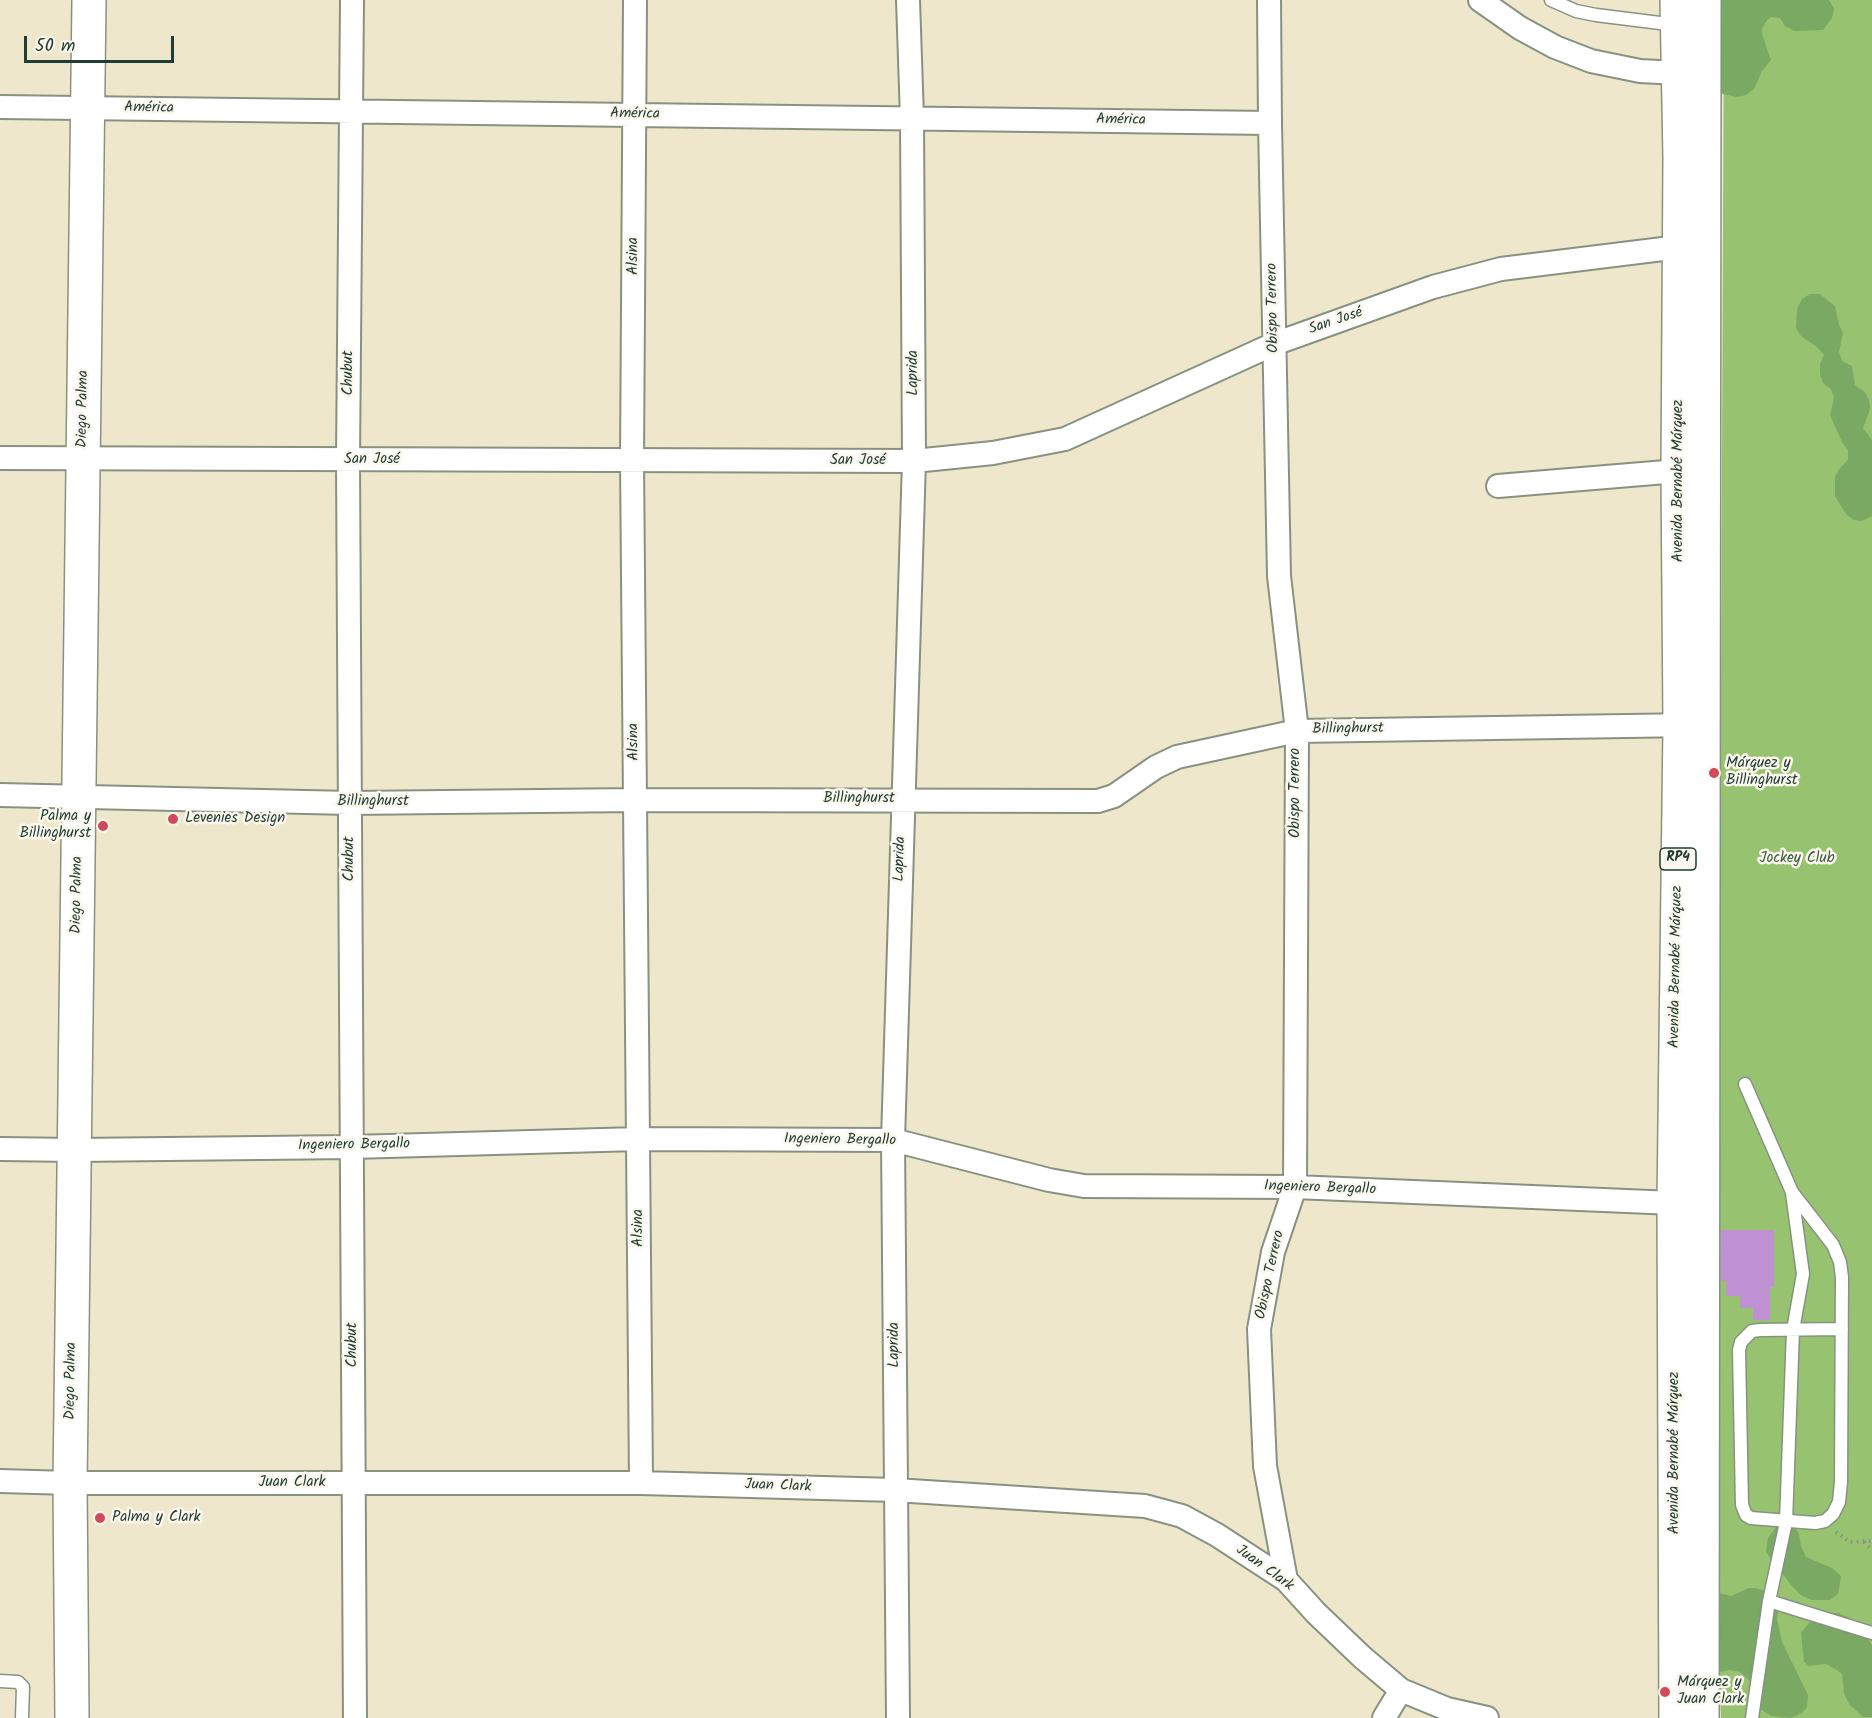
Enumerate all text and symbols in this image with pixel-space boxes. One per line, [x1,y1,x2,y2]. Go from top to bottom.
scale bar [27,24,177,62]
text: 50 m [35,32,75,61]
street label: América [124,100,174,118]
street label: América [610,106,660,124]
street label: América [1096,112,1146,130]
street label: Alsina [625,237,643,275]
street label: Obispo Terrero [1264,263,1284,353]
street label: San José [1307,304,1365,340]
street label: Chubut [340,350,358,396]
street label: Laprida [905,350,923,396]
street label: Diego Palma [74,370,94,448]
street label: Avenida Bernabé Márquez [1670,400,1688,562]
street label: San José [344,451,400,469]
street label: San José [830,452,886,470]
street label: Billinghurst [1312,720,1384,740]
street label: Alsina [626,723,644,761]
street label: Obispo Terrero [1287,748,1305,838]
place label: Márquez y Billinghurst [1726,755,1798,790]
marker: Márquez y Billinghurst [1707,766,1721,780]
street label: Billinghurst [823,790,895,808]
street label: Billinghurst [337,793,409,811]
place label: Palma y Billinghurst [19,808,91,843]
place label: Levenies Design [185,810,285,828]
marker: Levenies Design [166,812,180,826]
marker: Palma y Billinghurst [96,819,110,833]
street label: Chubut [341,836,359,882]
street label: Laprida [891,836,911,882]
road number: RP4 [1660,848,1696,870]
park label: Jockey Club [1759,850,1835,868]
street label: Diego Palma [68,856,88,934]
street label: Avenida Bernabé Márquez [1667,886,1687,1048]
street label: Ingeniero Bergallo [784,1131,896,1151]
street label: Ingeniero Bergallo [298,1136,410,1156]
street label: Ingeniero Bergallo [1264,1178,1376,1200]
street label: Alsina [630,1209,648,1247]
street label: Obispo Terrero [1253,1229,1289,1321]
street label: Chubut [344,1322,362,1368]
street label: Laprida [886,1322,904,1368]
street label: Diego Palma [62,1342,82,1420]
street label: Avenida Bernabé Márquez [1666,1372,1684,1534]
street label: Juan Clark [259,1474,325,1492]
street label: Juan Clark [744,1477,812,1497]
place label: Palma y Clark [112,1509,201,1527]
marker: Palma y Clark [93,1511,107,1525]
street label: Juan Clark [1232,1542,1296,1596]
place label: Márquez y Juan Clark [1677,1674,1744,1709]
marker: Márquez y Juan Clark [1658,1685,1672,1699]

